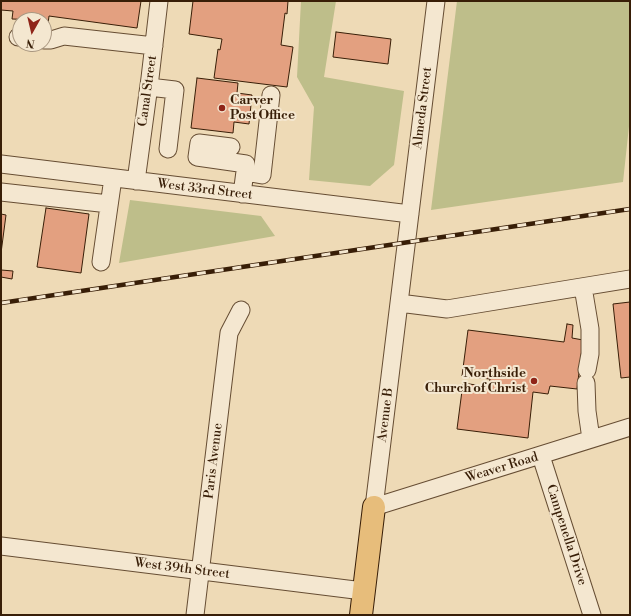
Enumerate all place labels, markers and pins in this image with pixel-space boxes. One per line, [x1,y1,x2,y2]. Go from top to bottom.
place label: Carver Post Office [230,93,295,124]
marker: Carver Post Office [217,103,227,113]
place label: Northside Church of Christ [425,366,526,397]
marker: Northside Church of Christ [529,376,539,386]

